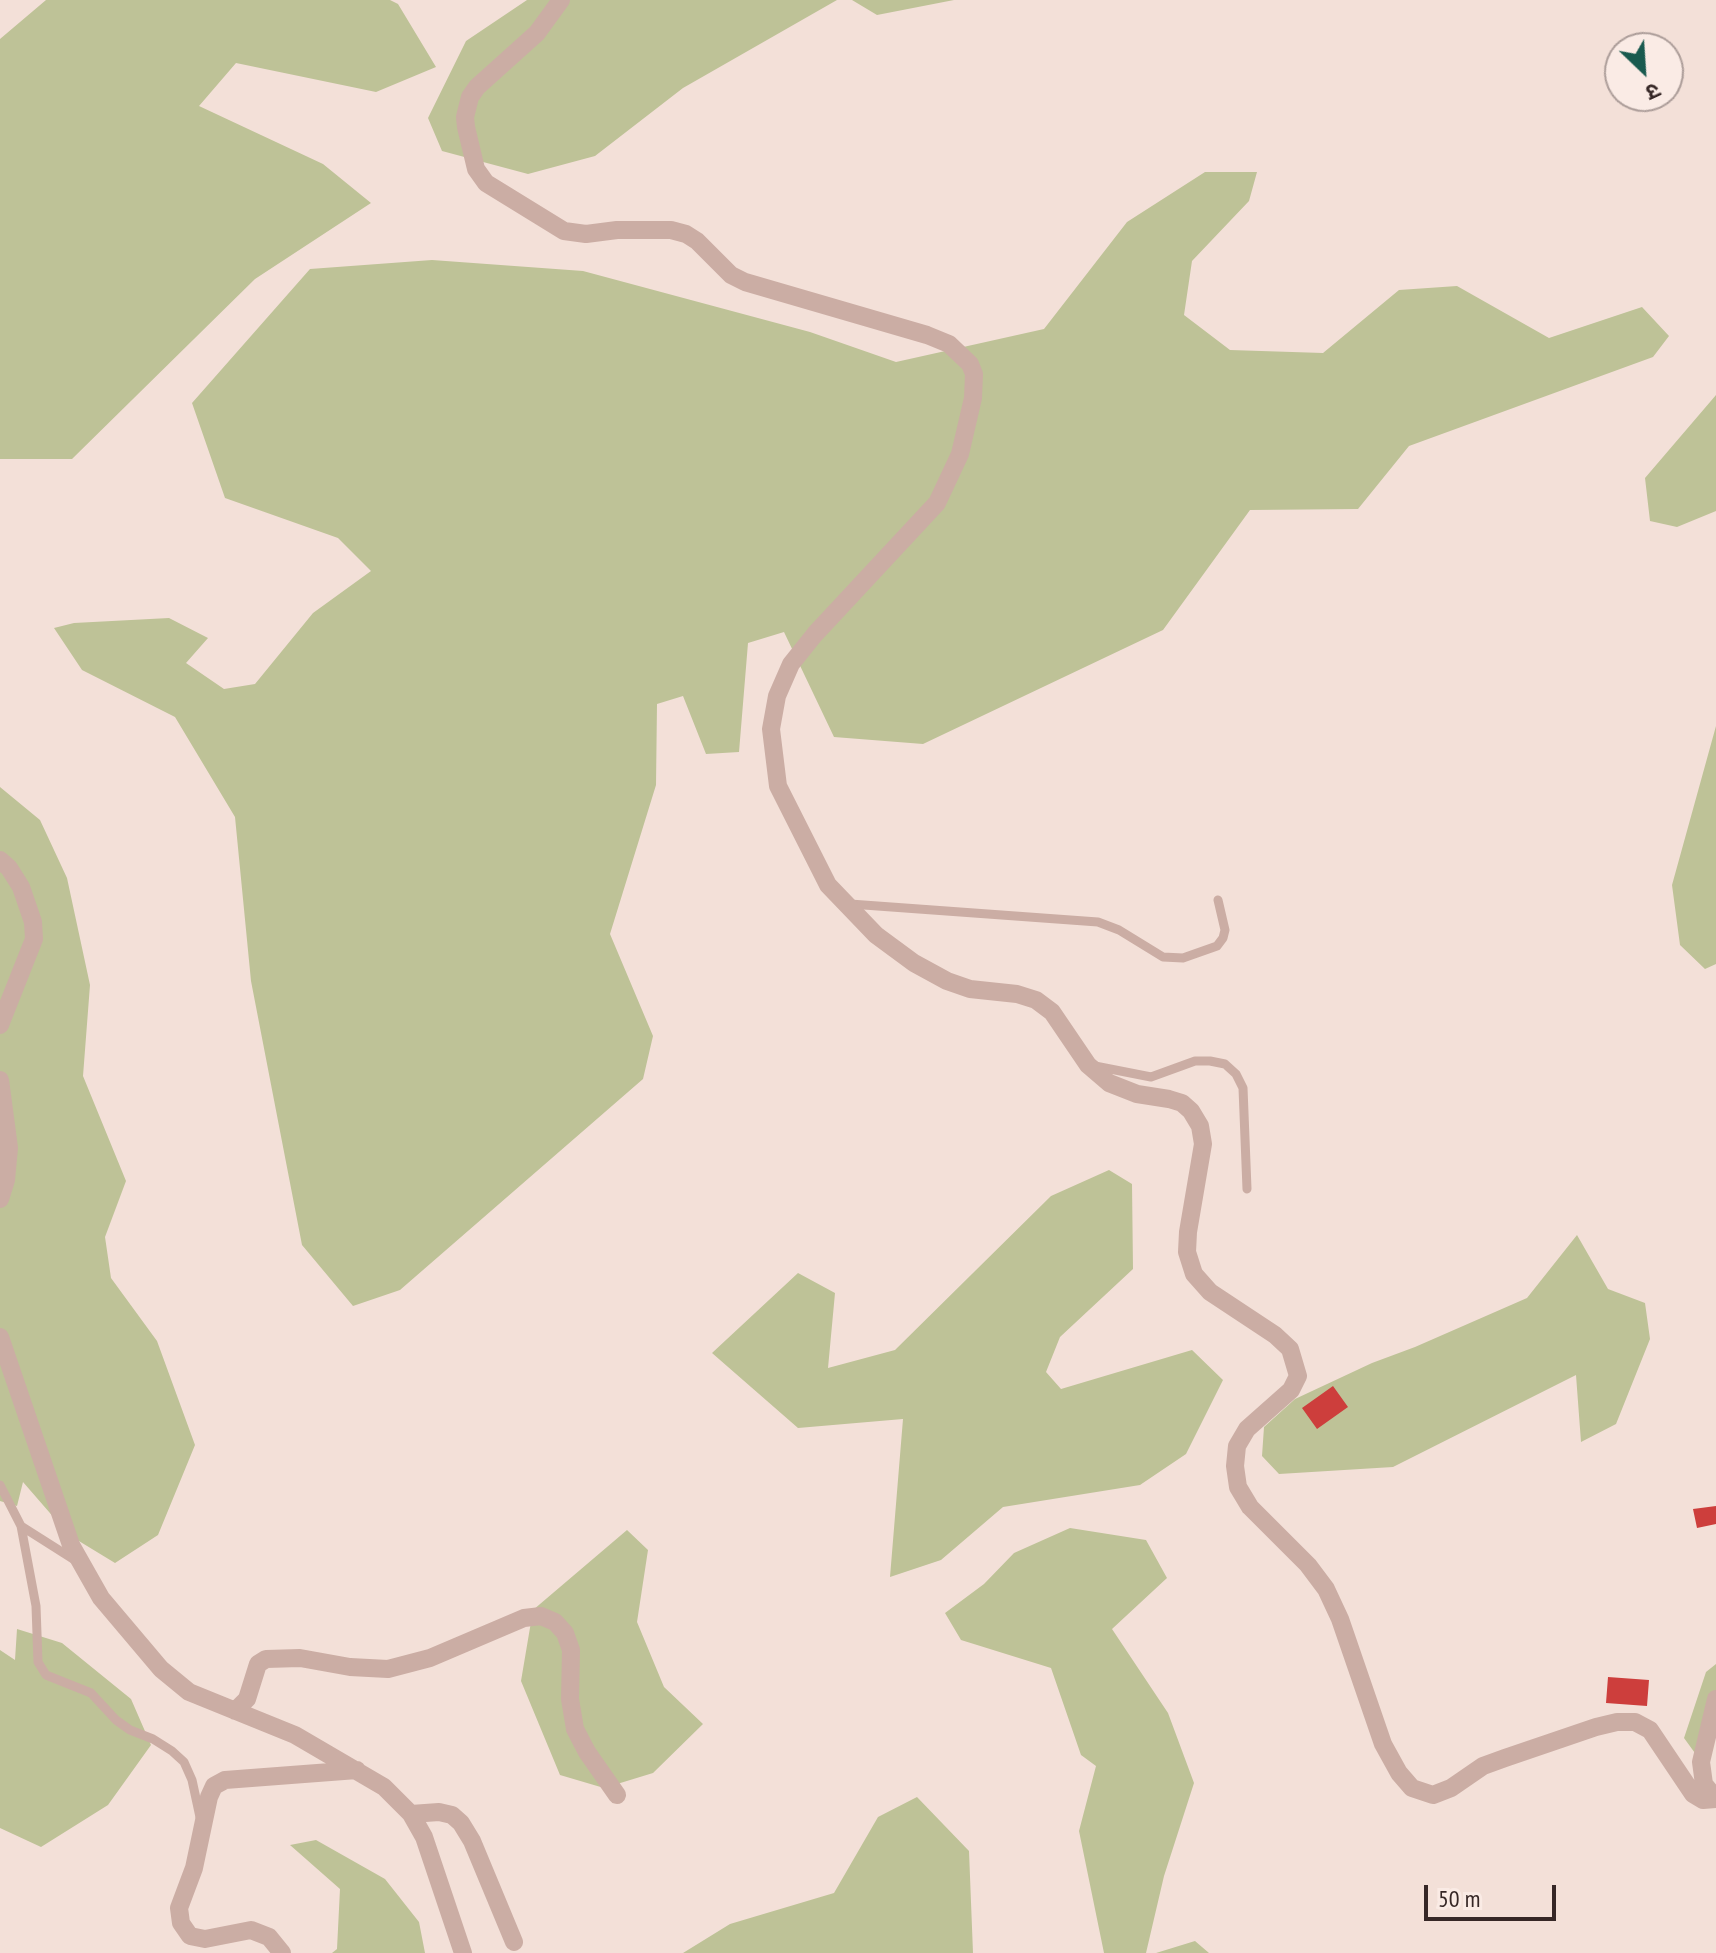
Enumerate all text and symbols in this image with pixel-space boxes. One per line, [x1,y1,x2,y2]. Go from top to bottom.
north arrow [1604,32,1684,112]
text: उ [1642,77,1665,107]
scale bar [1428,1869,1560,1919]
text: 50 m [1438,1883,1480,1914]

